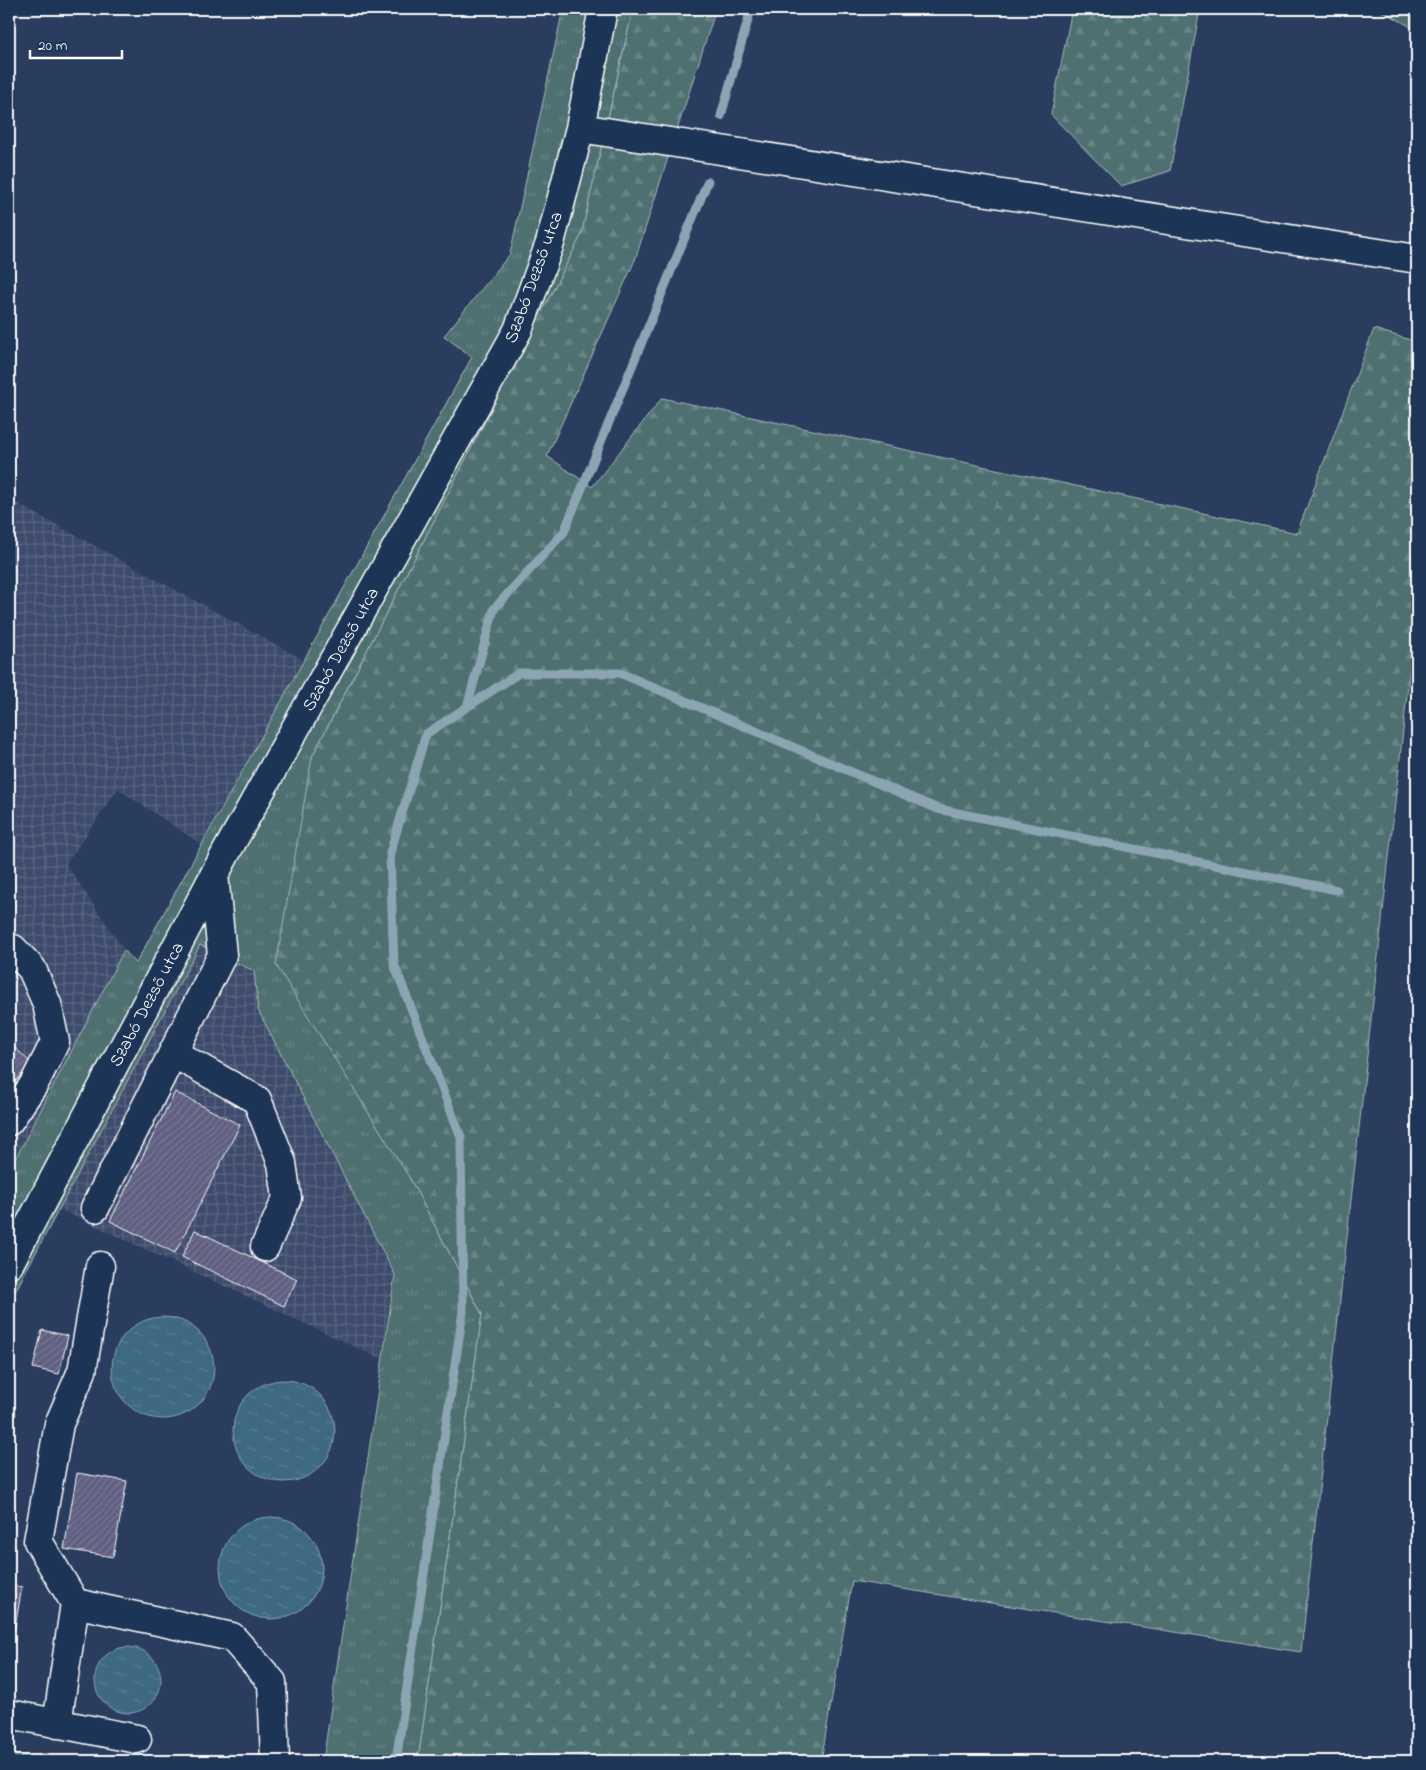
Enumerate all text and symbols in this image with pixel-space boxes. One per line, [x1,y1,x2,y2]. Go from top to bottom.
scale bar [30,28,122,60]
text: 20 m [38,35,68,57]
street label: Szabó Dezső utca [499,208,571,347]
street label: Szabó Dezső utca [297,583,387,717]
street label: Szabó Dezső utca [104,938,192,1072]

